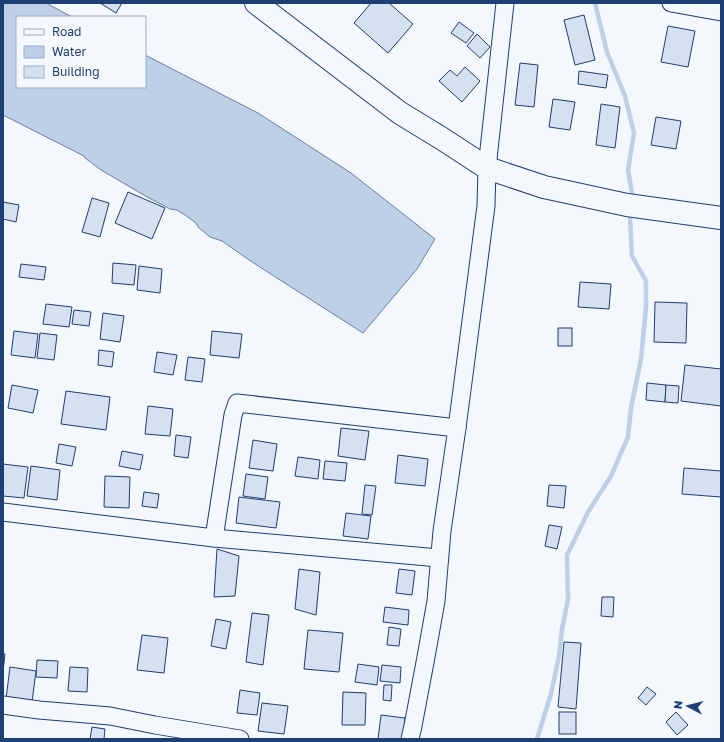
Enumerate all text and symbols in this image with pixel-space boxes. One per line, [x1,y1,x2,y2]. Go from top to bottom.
legend [16,16,146,88]
text: Road [52,24,81,39]
text: Water [52,44,86,59]
text: Building [52,64,100,79]
north arrow [668,686,708,726]
text: N [671,700,685,710]

